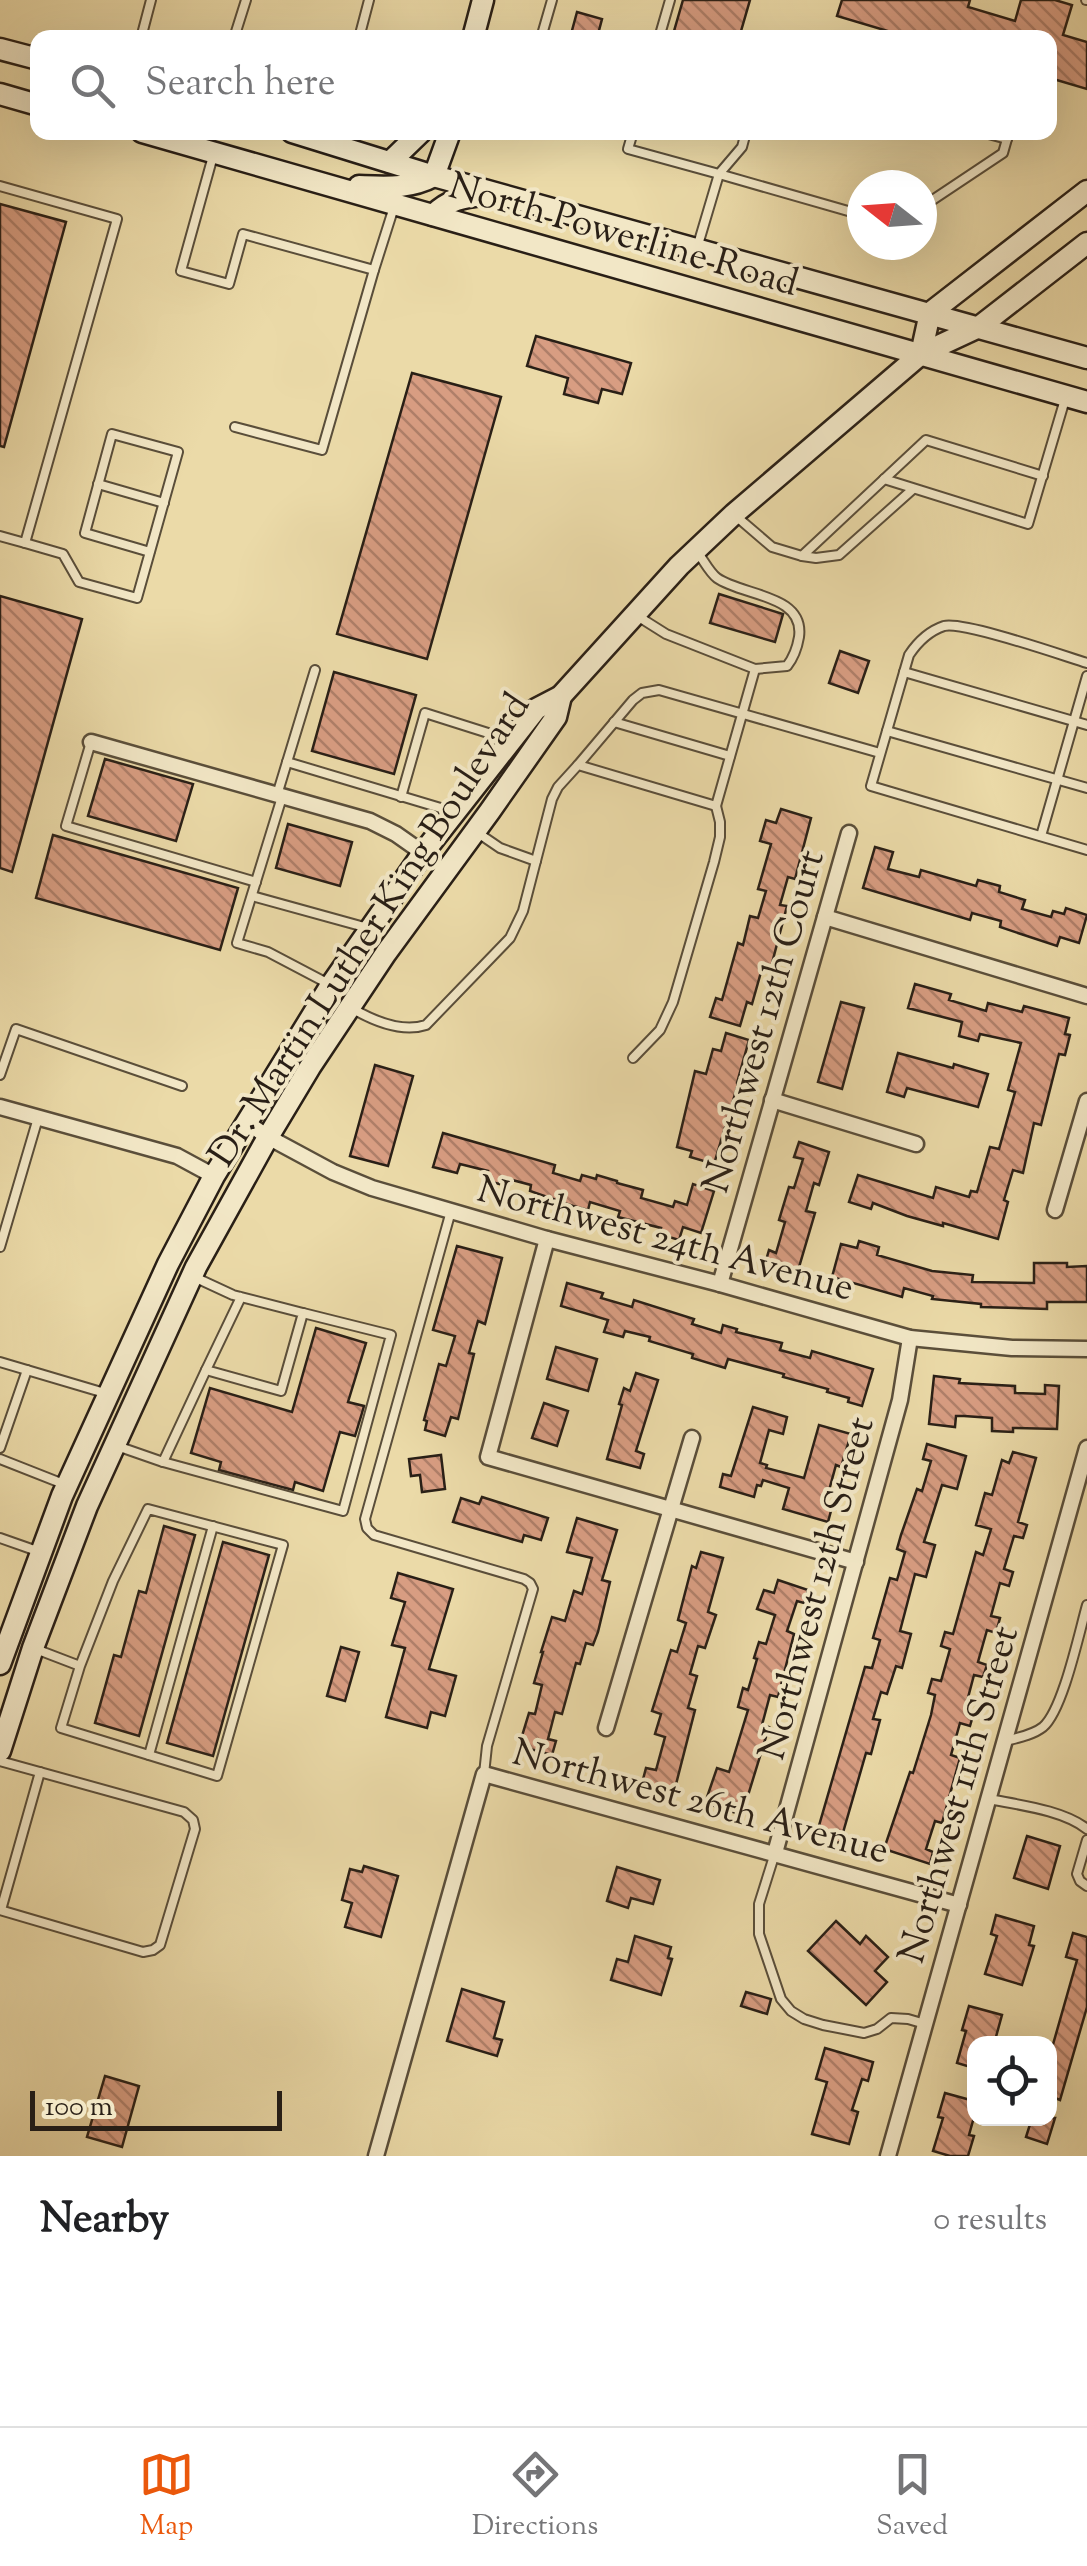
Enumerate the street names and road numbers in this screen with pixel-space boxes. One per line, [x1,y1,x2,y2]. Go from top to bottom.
street label: North Powerline Road [442,161,804,313]
street label: Dr. Martin Luther King Boulevard [197,684,545,1179]
street label: Northwest 12th Court [691,844,841,1200]
street label: Northwest 24th Avenue [471,1165,859,1317]
street label: Northwest 12th Street [747,1412,891,1766]
street label: Northwest 11th Street [887,1620,1035,1970]
street label: Northwest 26th Avenue [506,1728,894,1880]

